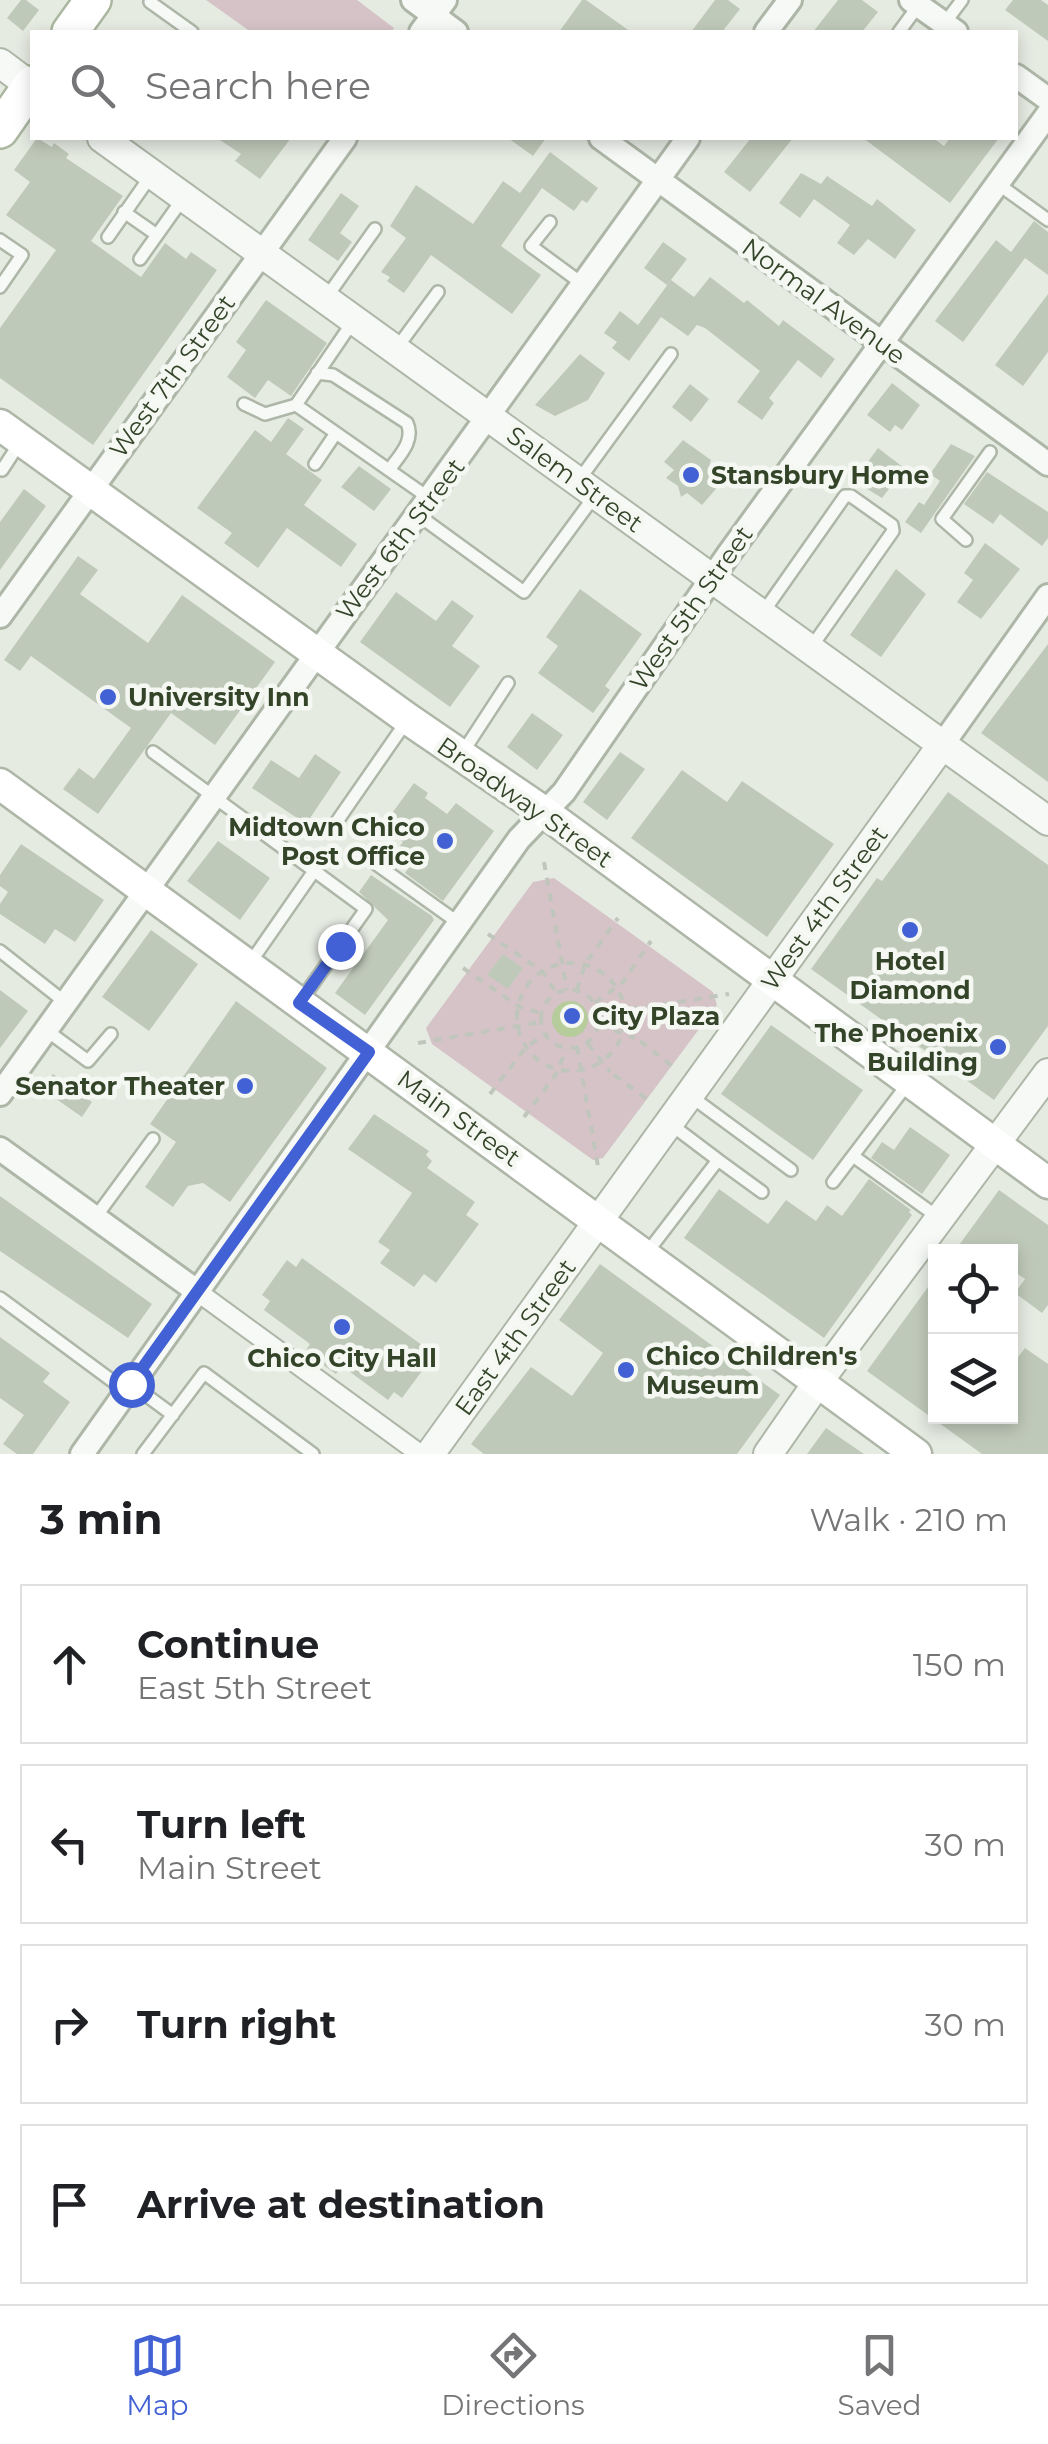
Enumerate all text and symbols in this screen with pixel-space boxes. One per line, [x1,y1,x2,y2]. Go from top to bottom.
search box [30,30,1018,140]
icon: search [65,58,120,113]
text: Search here [145,62,371,109]
street label: Normal Avenue [736,232,912,370]
street label: West 7th Street [103,289,241,463]
street label: Salem Street [501,420,649,538]
street label: West 6th Street [329,452,471,626]
place label: Stansbury Home [711,460,929,490]
marker: Stansbury Home [680,464,702,486]
street label: West 5th Street [623,520,759,696]
place label: University Inn [128,682,309,712]
marker: University Inn [97,686,119,708]
street label: Broadway Street [431,730,619,874]
place label: Midtown Chico Post Office [228,812,425,871]
street label: West 4th Street [754,820,894,996]
marker: Midtown Chico Post Office [434,830,456,852]
marker: Hotel Diamond [899,919,921,941]
route end [318,924,364,970]
place label: Hotel Diamond [850,946,970,1005]
place label: City Plaza [592,1001,720,1031]
marker: City Plaza [561,1005,583,1027]
place label: The Phoenix Building [815,1018,978,1077]
marker: The Phoenix Building [987,1036,1009,1058]
street label: Main Street [392,1063,526,1173]
place label: Senator Theater [15,1071,225,1101]
marker: Senator Theater [234,1075,256,1097]
map controls [928,1244,1018,1424]
button: locate [928,1244,1018,1334]
street label: East 4th Street [448,1253,582,1421]
marker: Chico City Hall [331,1316,353,1338]
button: layers [928,1334,1018,1424]
place label: Chico Children's Museum [646,1341,857,1400]
place label: Chico City Hall [247,1343,437,1373]
marker: Chico Children's Museum [615,1359,637,1381]
route start [109,1362,155,1408]
text: 3 min [40,1493,162,1545]
text: Walk · 210 m [810,1500,1008,1539]
text: Continue [137,1621,319,1668]
icon: ahead [42,1637,97,1692]
text: 150 m [913,1645,1006,1684]
text: East 5th Street [137,1668,372,1707]
text: Turn left [137,1801,306,1848]
icon: left [42,1817,97,1872]
text: 30 m [924,1825,1006,1864]
text: Main Street [137,1848,322,1887]
icon: right [42,1997,97,2052]
text: Turn right [137,2001,336,2048]
text: 30 m [924,2005,1006,2044]
icon: arrive [42,2177,97,2232]
text: Arrive at destination [137,2181,545,2228]
tab: Map [126,2328,189,2422]
tab: Directions [441,2328,585,2422]
tab: Saved [837,2328,922,2422]

